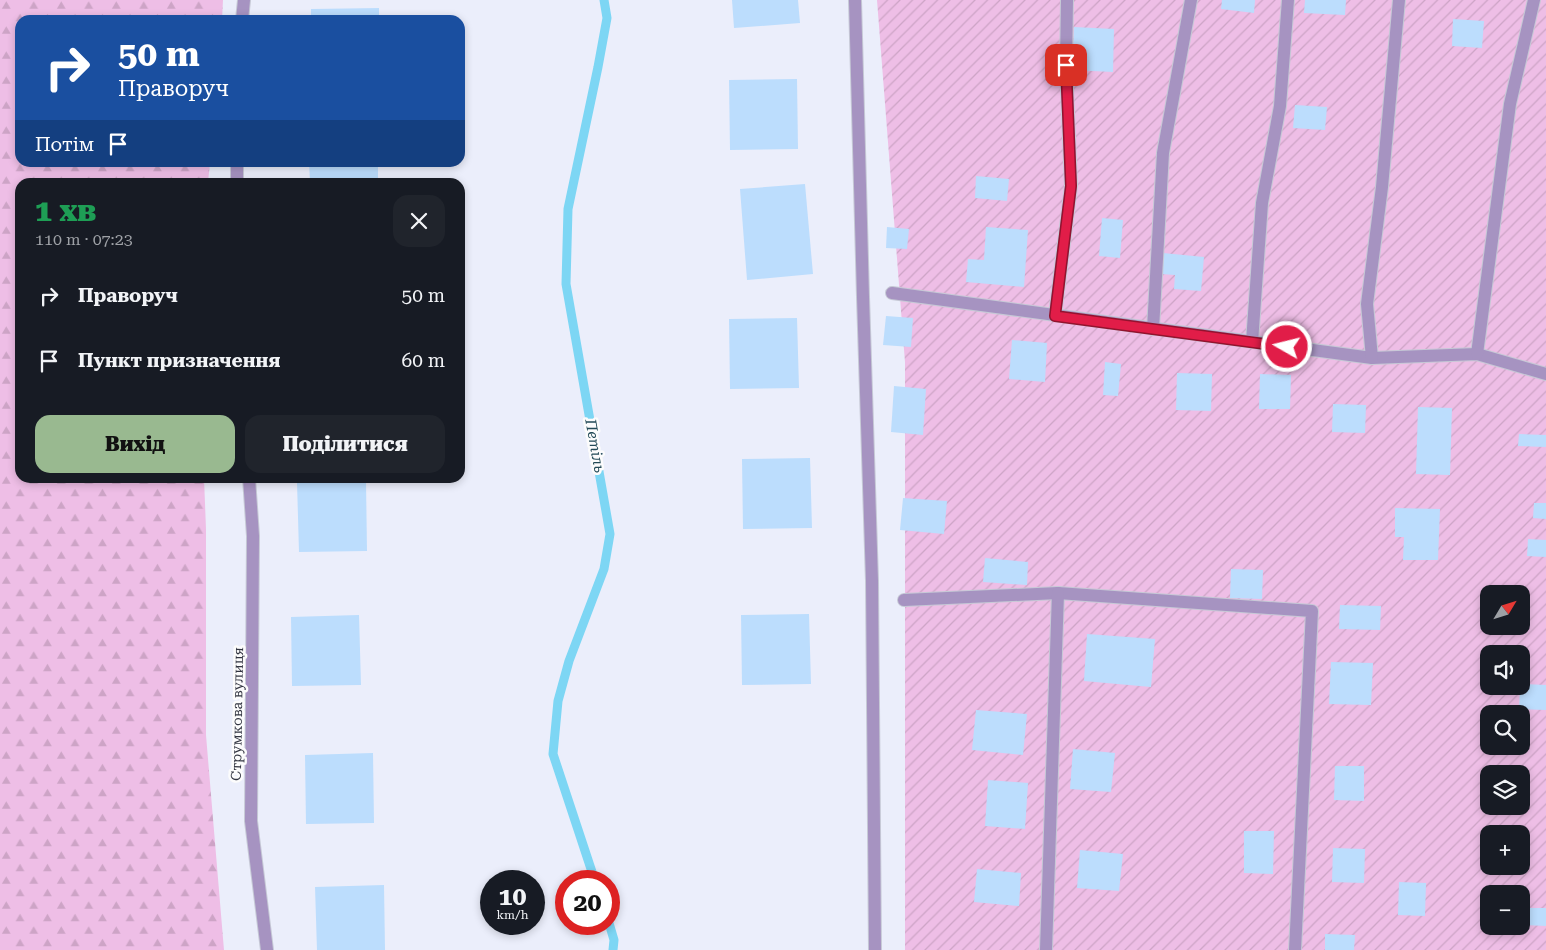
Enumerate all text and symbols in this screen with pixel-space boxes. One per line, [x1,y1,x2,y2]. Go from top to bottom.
text: 50 m [118,34,200,75]
icon: right [35,35,100,100]
pin [1045,44,1087,86]
icon: arrive [1052,51,1080,79]
text: Праворуч [118,76,229,101]
icon: arrive [104,130,132,158]
text: Потім [35,133,94,156]
text: 1 хв [35,193,96,228]
button: close [393,195,445,247]
text: 110 m · 07:23 [35,230,133,249]
icon: right [35,282,63,310]
text: Праворуч [78,284,178,307]
text: 50 m [402,284,445,307]
position arrow [1260,320,1312,372]
icon: arrive [35,347,63,375]
text: Пункт призначення [78,349,280,372]
text: 60 m [402,349,445,372]
button: Вихід [35,415,235,473]
button: Поділитися [245,415,445,473]
water label: Петіль [581,417,609,474]
north arrow [1480,585,1530,635]
map controls [1480,585,1530,935]
button: sound [1480,645,1530,695]
street label: Струмкова вулиця [228,647,246,781]
button: search [1480,705,1530,755]
button: layers [1480,765,1530,815]
button: + [1480,825,1530,875]
speed limit sign: 20 [555,870,620,935]
text: 10 [498,882,527,911]
button: − [1480,885,1530,935]
text: km/h [496,908,529,922]

